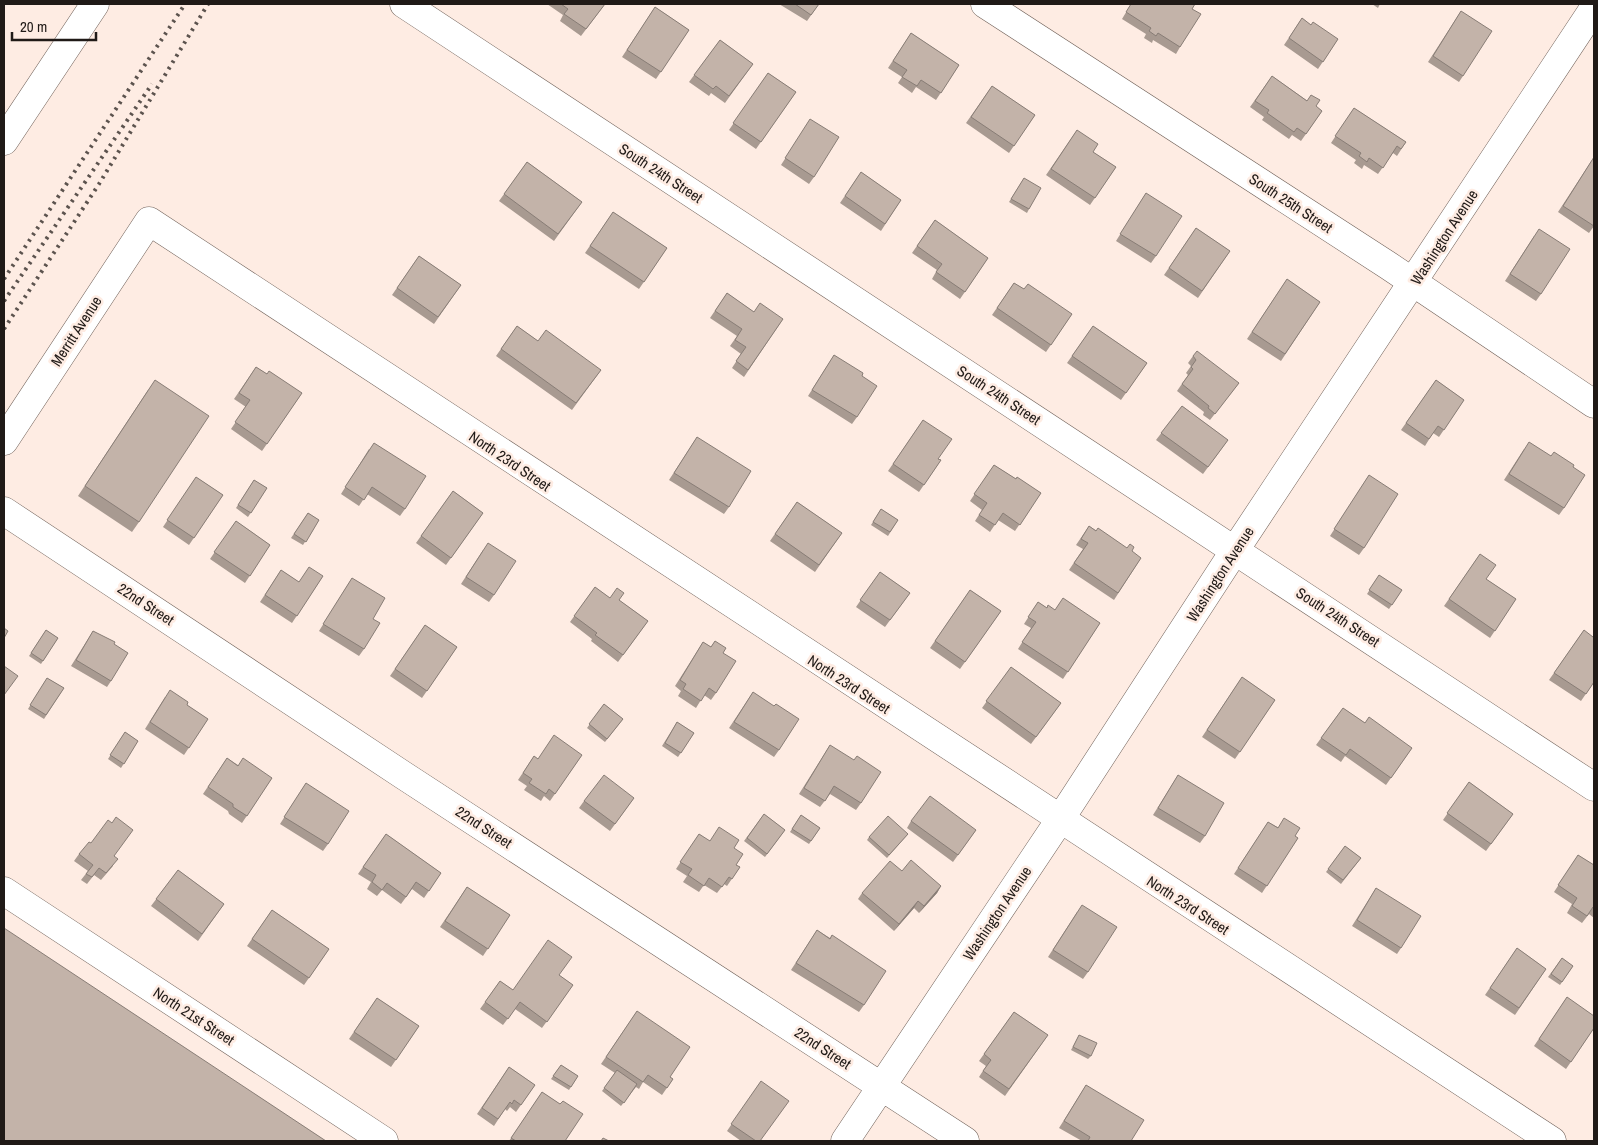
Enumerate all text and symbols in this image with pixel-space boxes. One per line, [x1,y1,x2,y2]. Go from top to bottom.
scale bar [12,10,96,42]
text: 20 m [20,16,47,37]
street label: South 24th Street [615,138,707,208]
street label: South 25th Street [1245,168,1337,238]
street label: Washington Avenue [1405,185,1483,289]
street label: Merritt Avenue [45,292,107,370]
street label: South 24th Street [953,360,1045,430]
street label: North 23rd Street [465,426,555,496]
street label: Washington Avenue [1181,522,1259,626]
street label: 22nd Street [114,578,179,630]
street label: South 24th Street [1292,582,1384,652]
street label: North 23rd Street [804,649,895,719]
street label: 22nd Street [452,801,517,853]
street label: Washington Avenue [958,862,1036,964]
street label: North 23rd Street [1143,870,1234,940]
street label: North 21st Street [149,982,239,1050]
street label: 22nd Street [791,1022,856,1074]

